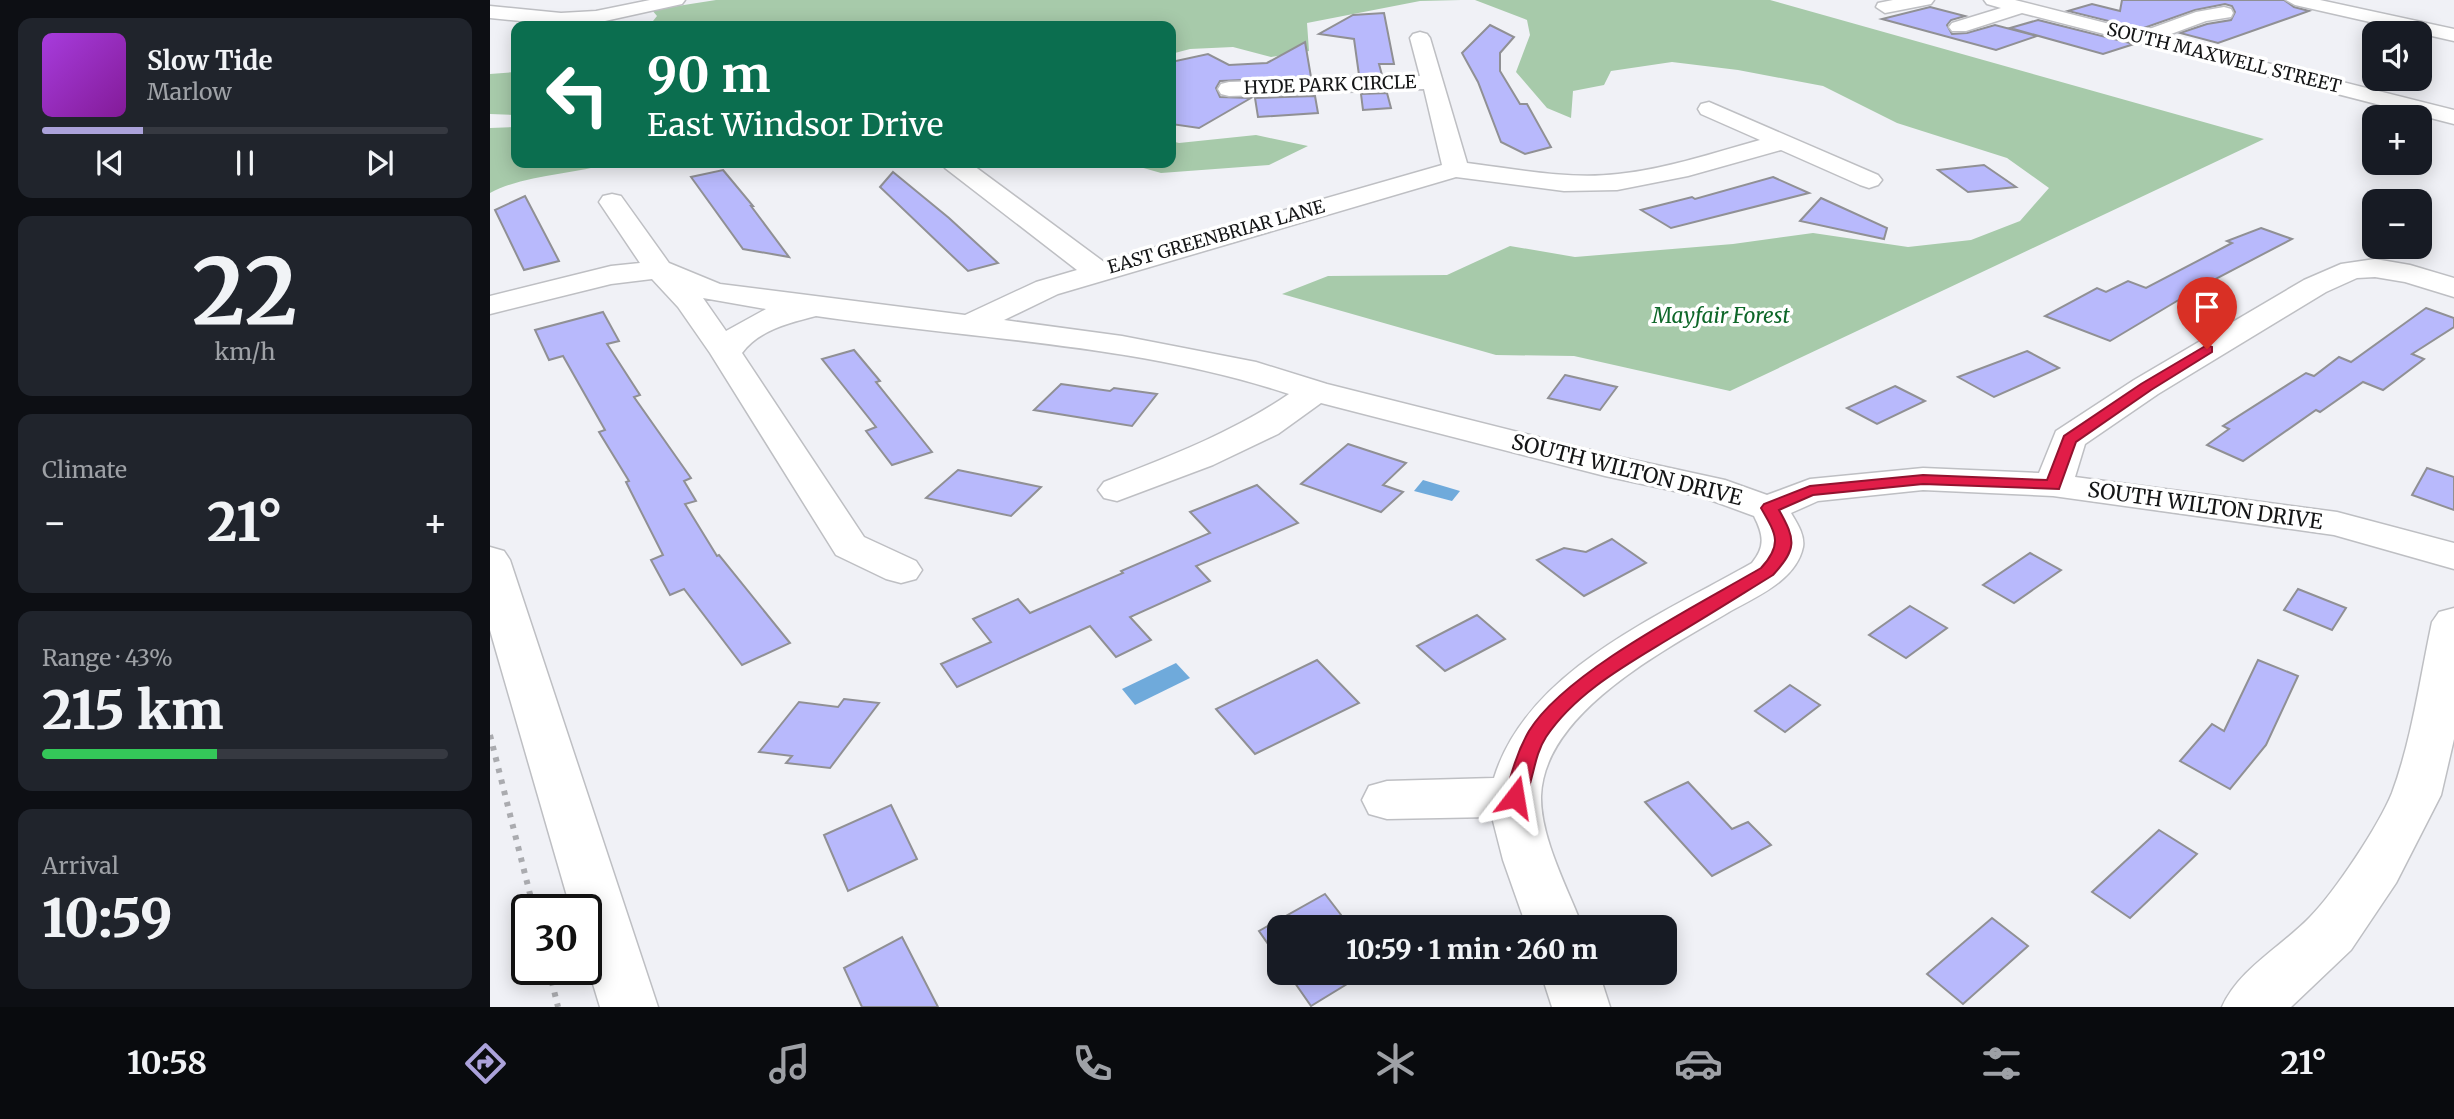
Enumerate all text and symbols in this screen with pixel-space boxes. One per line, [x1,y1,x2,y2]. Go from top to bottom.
street label: SOUTH MAXWELL STREET [2105,17,2344,98]
map controls [2362,21,2432,259]
button: sound [2362,21,2432,91]
text: Slow Tide [147,44,273,77]
text: 90 m [647,44,771,105]
icon: left [532,49,623,140]
street label: HYDE PARK CIRCLE [1243,70,1417,99]
text: Marlow [147,77,232,106]
text: East Windsor Drive [647,105,943,145]
button: + [2362,105,2432,175]
icon: previous [91,144,129,182]
icon: pause [226,144,264,182]
icon: next [361,144,399,182]
button: − [2362,189,2432,259]
street label: EAST GREENBRIAR LANE [1105,194,1328,279]
text: 22 [192,234,298,349]
pin [2177,277,2237,349]
icon: arrive [2188,288,2226,326]
park label: Mayfair Forest [1651,302,1791,329]
text: km/h [215,337,275,366]
street label: SOUTH WILTON DRIVE [1509,428,1746,511]
text: Climate [42,455,127,484]
street label: SOUTH WILTON DRIVE [2086,476,2325,535]
text: 21° [207,490,283,555]
text: − [42,499,67,546]
text: + [423,499,448,546]
text: Range · 43% [42,643,173,672]
text: 215 km [42,678,223,743]
position arrow [1478,760,1552,834]
text: Arrival [42,851,119,880]
text: 10:59 [42,886,173,951]
speed limit sign: 30 [511,894,602,985]
text: 10:59 · 1 min · 260 m [1346,933,1598,966]
icon: directions [461,1039,510,1088]
icon: music [765,1039,814,1088]
icon: phone [1068,1039,1117,1088]
icon: climate [1371,1039,1420,1088]
icon: car [1674,1039,1723,1088]
icon: filters [1977,1039,2026,1088]
text: 10:58 [127,1043,207,1083]
text: 21° [2281,1043,2327,1083]

